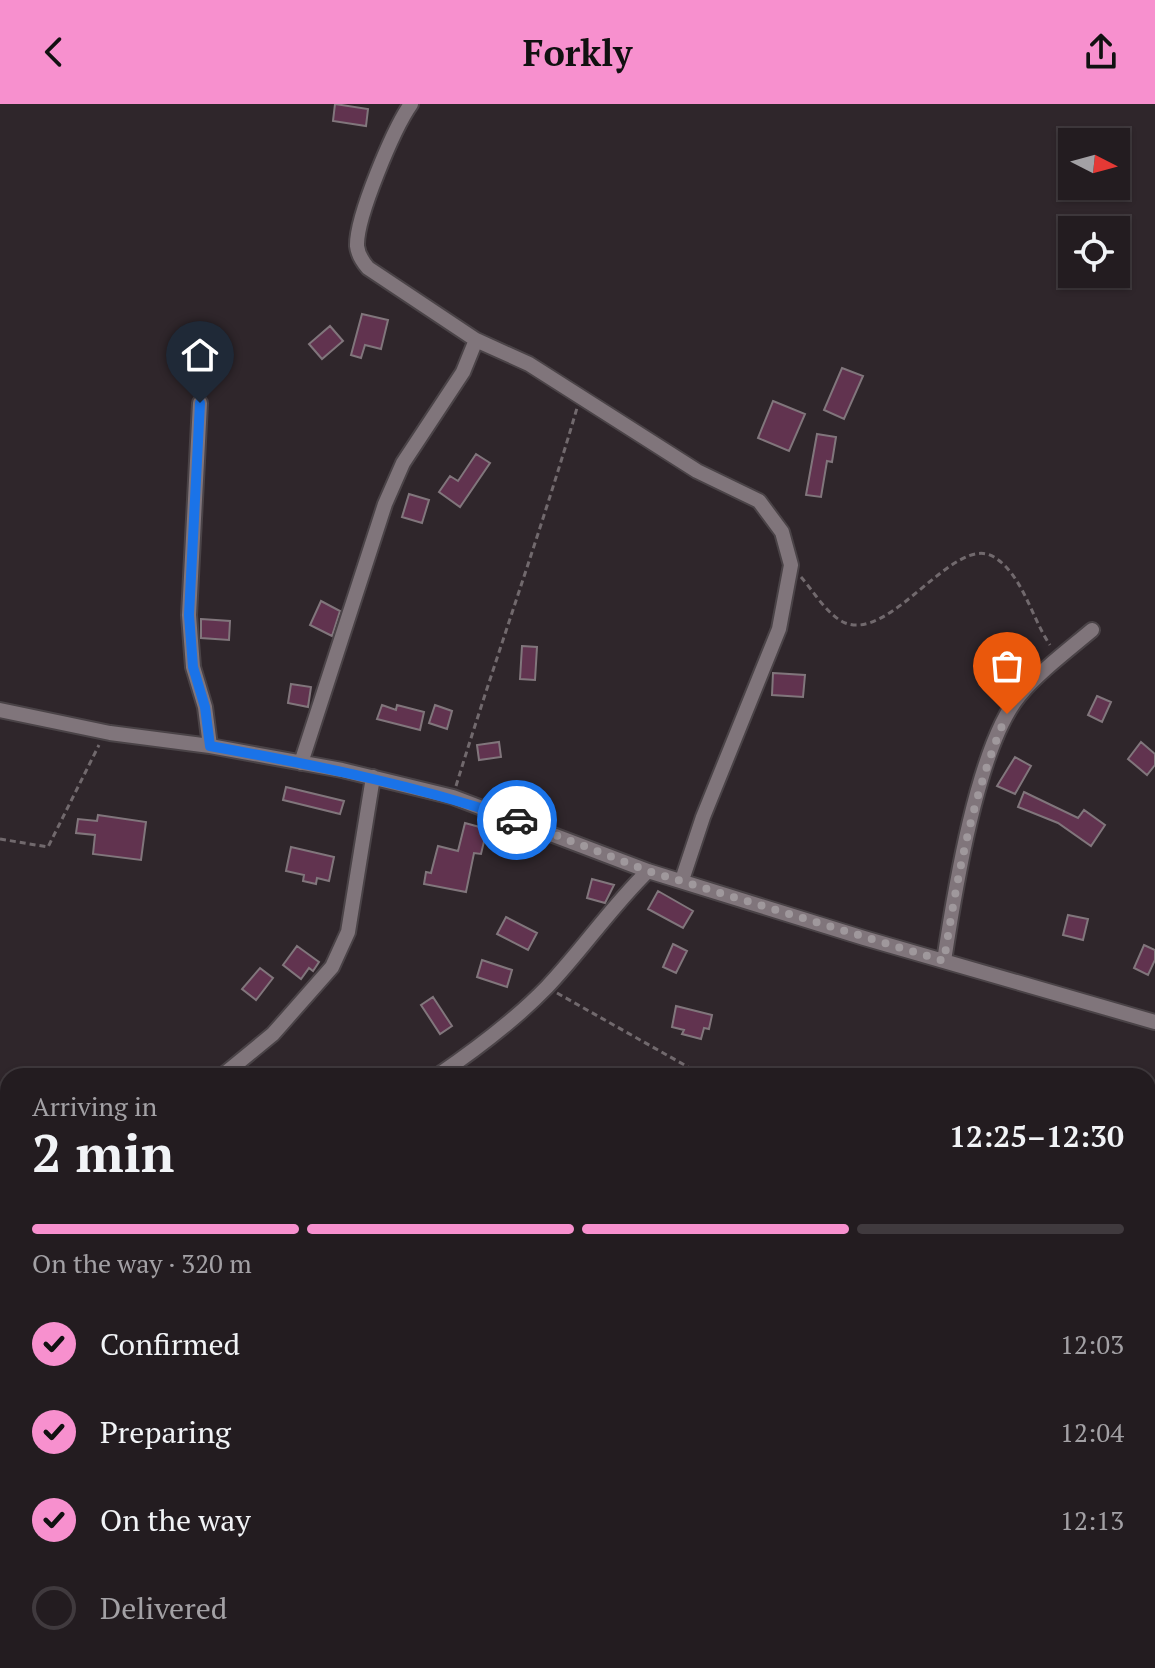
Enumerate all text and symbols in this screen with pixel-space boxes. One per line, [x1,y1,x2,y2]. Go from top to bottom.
text: Forkly [523,29,632,76]
icon: back [32,30,76,74]
icon: share [1079,30,1123,74]
north arrow [1058,128,1130,200]
map controls [1058,128,1130,288]
button: locate [1058,216,1130,288]
pin [166,321,234,403]
icon: home [178,333,222,377]
pin [973,632,1041,714]
icon: bag [985,644,1029,688]
courier [477,780,557,860]
icon: car [495,798,539,842]
text: Arriving in [32,1089,157,1123]
text: 12:25–12:30 [949,1116,1124,1156]
text: 2 min [32,1118,174,1187]
text: On the way · 320 m [32,1246,252,1280]
icon: check [32,1322,76,1366]
text: Confirmed [100,1324,240,1364]
text: 12:03 [1060,1327,1124,1361]
icon: check [32,1410,76,1454]
text: Preparing [100,1412,231,1452]
text: 12:04 [1060,1415,1124,1449]
icon: check [32,1498,76,1542]
text: On the way [100,1500,251,1540]
text: 12:13 [1060,1503,1124,1537]
text: Delivered [100,1588,227,1628]

